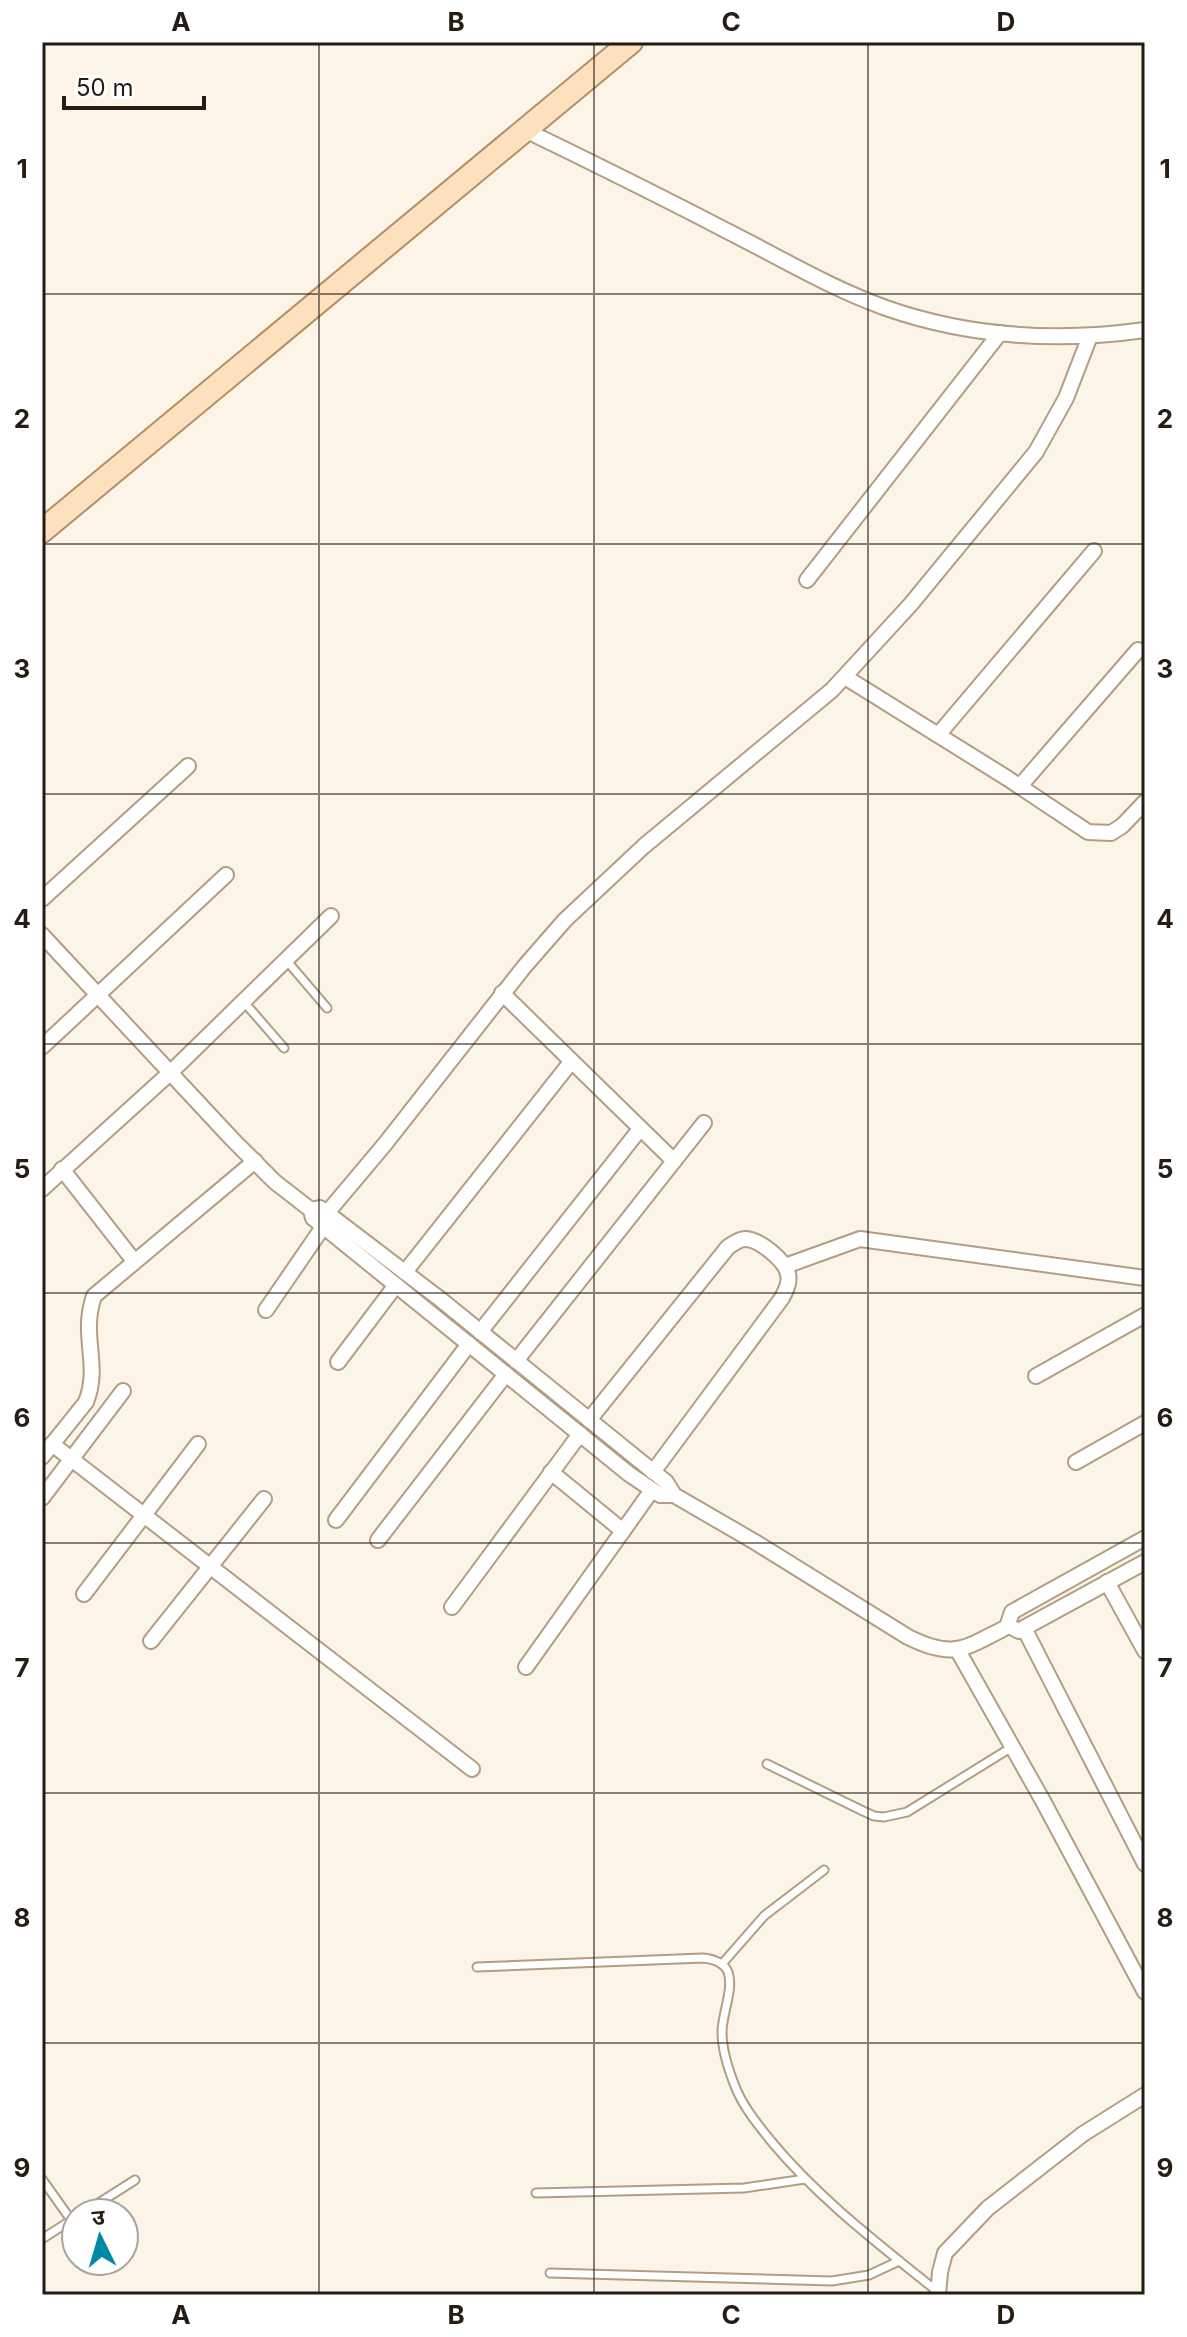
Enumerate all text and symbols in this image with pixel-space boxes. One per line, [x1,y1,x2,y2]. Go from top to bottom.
text: A [171,6,191,37]
text: B [447,6,465,37]
text: C [721,6,741,37]
text: D [997,6,1015,37]
scale bar [64,60,204,110]
text: 50 m [76,73,134,102]
text: 1 [16,153,28,184]
text: 1 [1159,153,1171,184]
text: 2 [14,403,30,434]
text: 2 [1157,403,1173,434]
text: 3 [14,653,30,684]
text: 3 [1157,653,1173,684]
text: 4 [13,903,31,934]
text: 4 [1156,903,1174,934]
text: 5 [14,1153,30,1184]
text: 5 [1157,1153,1173,1184]
text: 6 [14,1402,30,1433]
text: 6 [1157,1402,1173,1433]
text: 7 [14,1652,30,1683]
text: 7 [1157,1652,1173,1683]
text: 8 [14,1902,30,1933]
text: 8 [1157,1902,1173,1933]
text: 9 [14,2152,30,2183]
text: 9 [1157,2152,1173,2183]
north arrow [60,2197,140,2277]
text: उ [91,2203,107,2231]
text: A [171,2299,191,2330]
text: B [447,2299,465,2330]
text: C [721,2299,741,2330]
text: D [997,2299,1015,2330]

